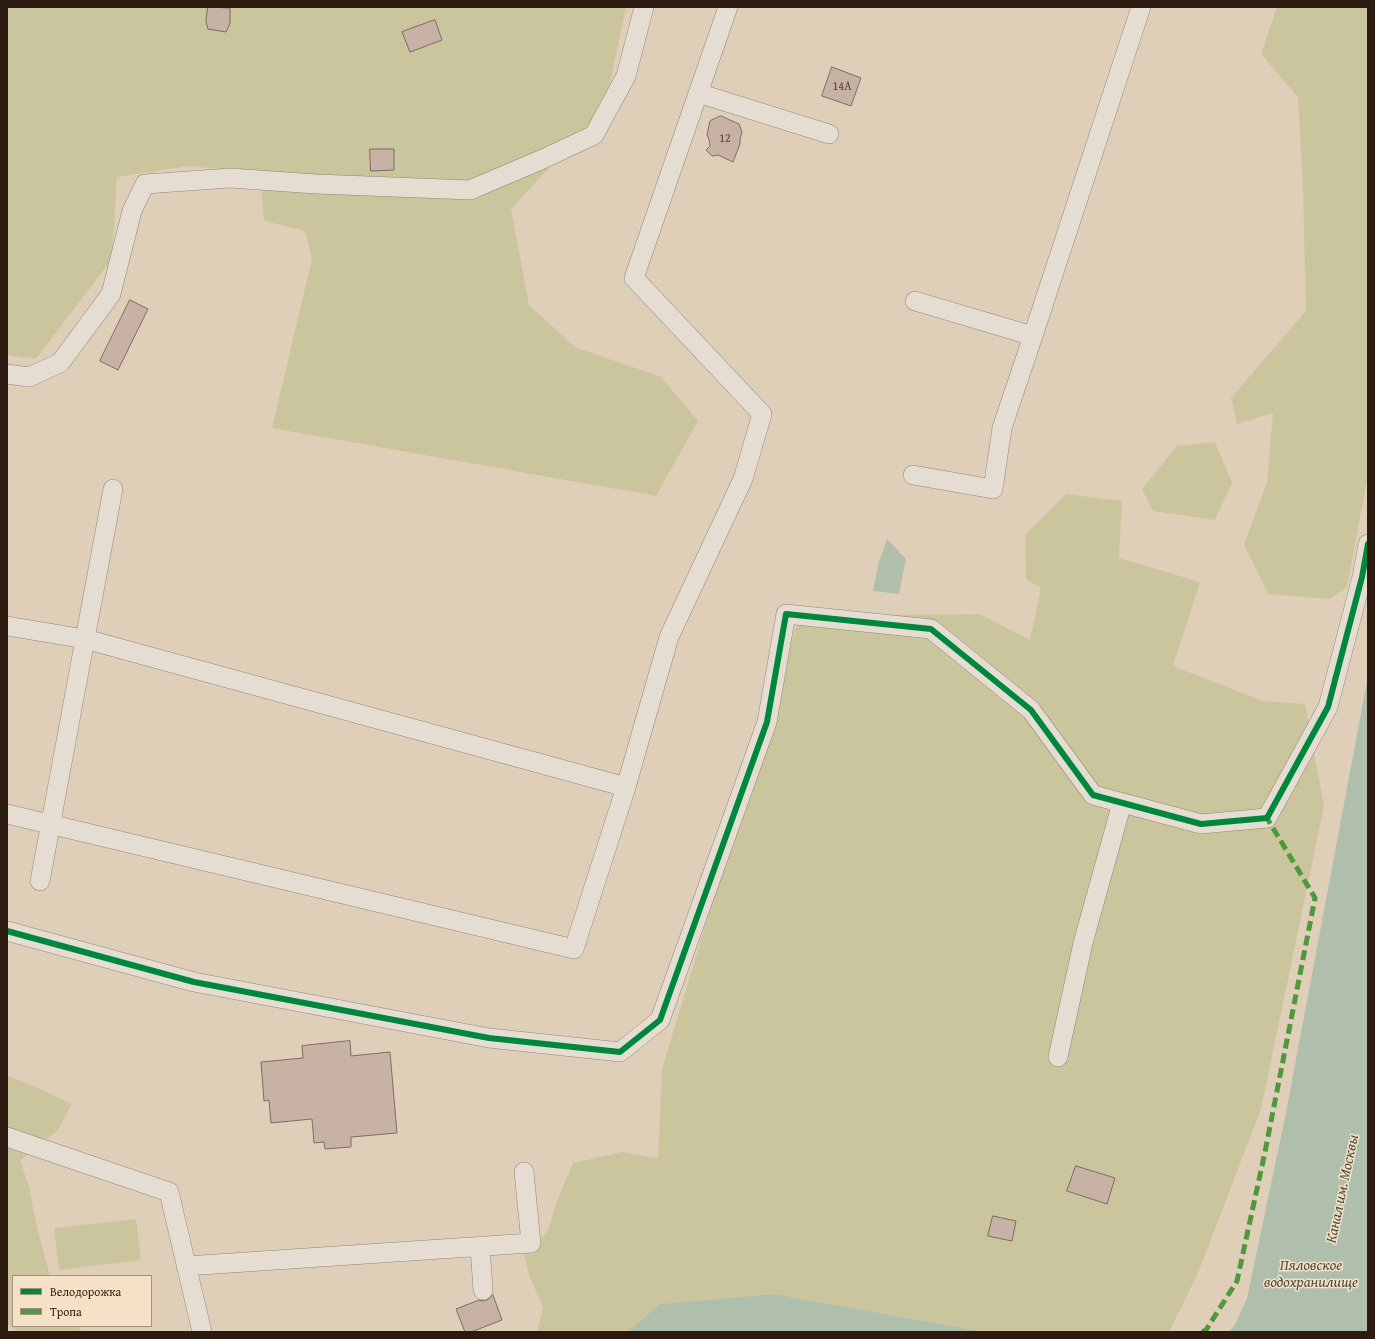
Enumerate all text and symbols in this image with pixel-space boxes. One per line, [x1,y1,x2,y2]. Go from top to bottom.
house number: 14А [833,80,851,94]
house number: 12 [719,132,731,146]
water label: Канал им. Москвы [1323,1133,1363,1245]
water label: Пяловское водохранилище [1264,1257,1358,1292]
legend [12,1275,152,1327]
text: Велодорожка [50,1283,121,1300]
text: Тропа [50,1303,82,1320]

